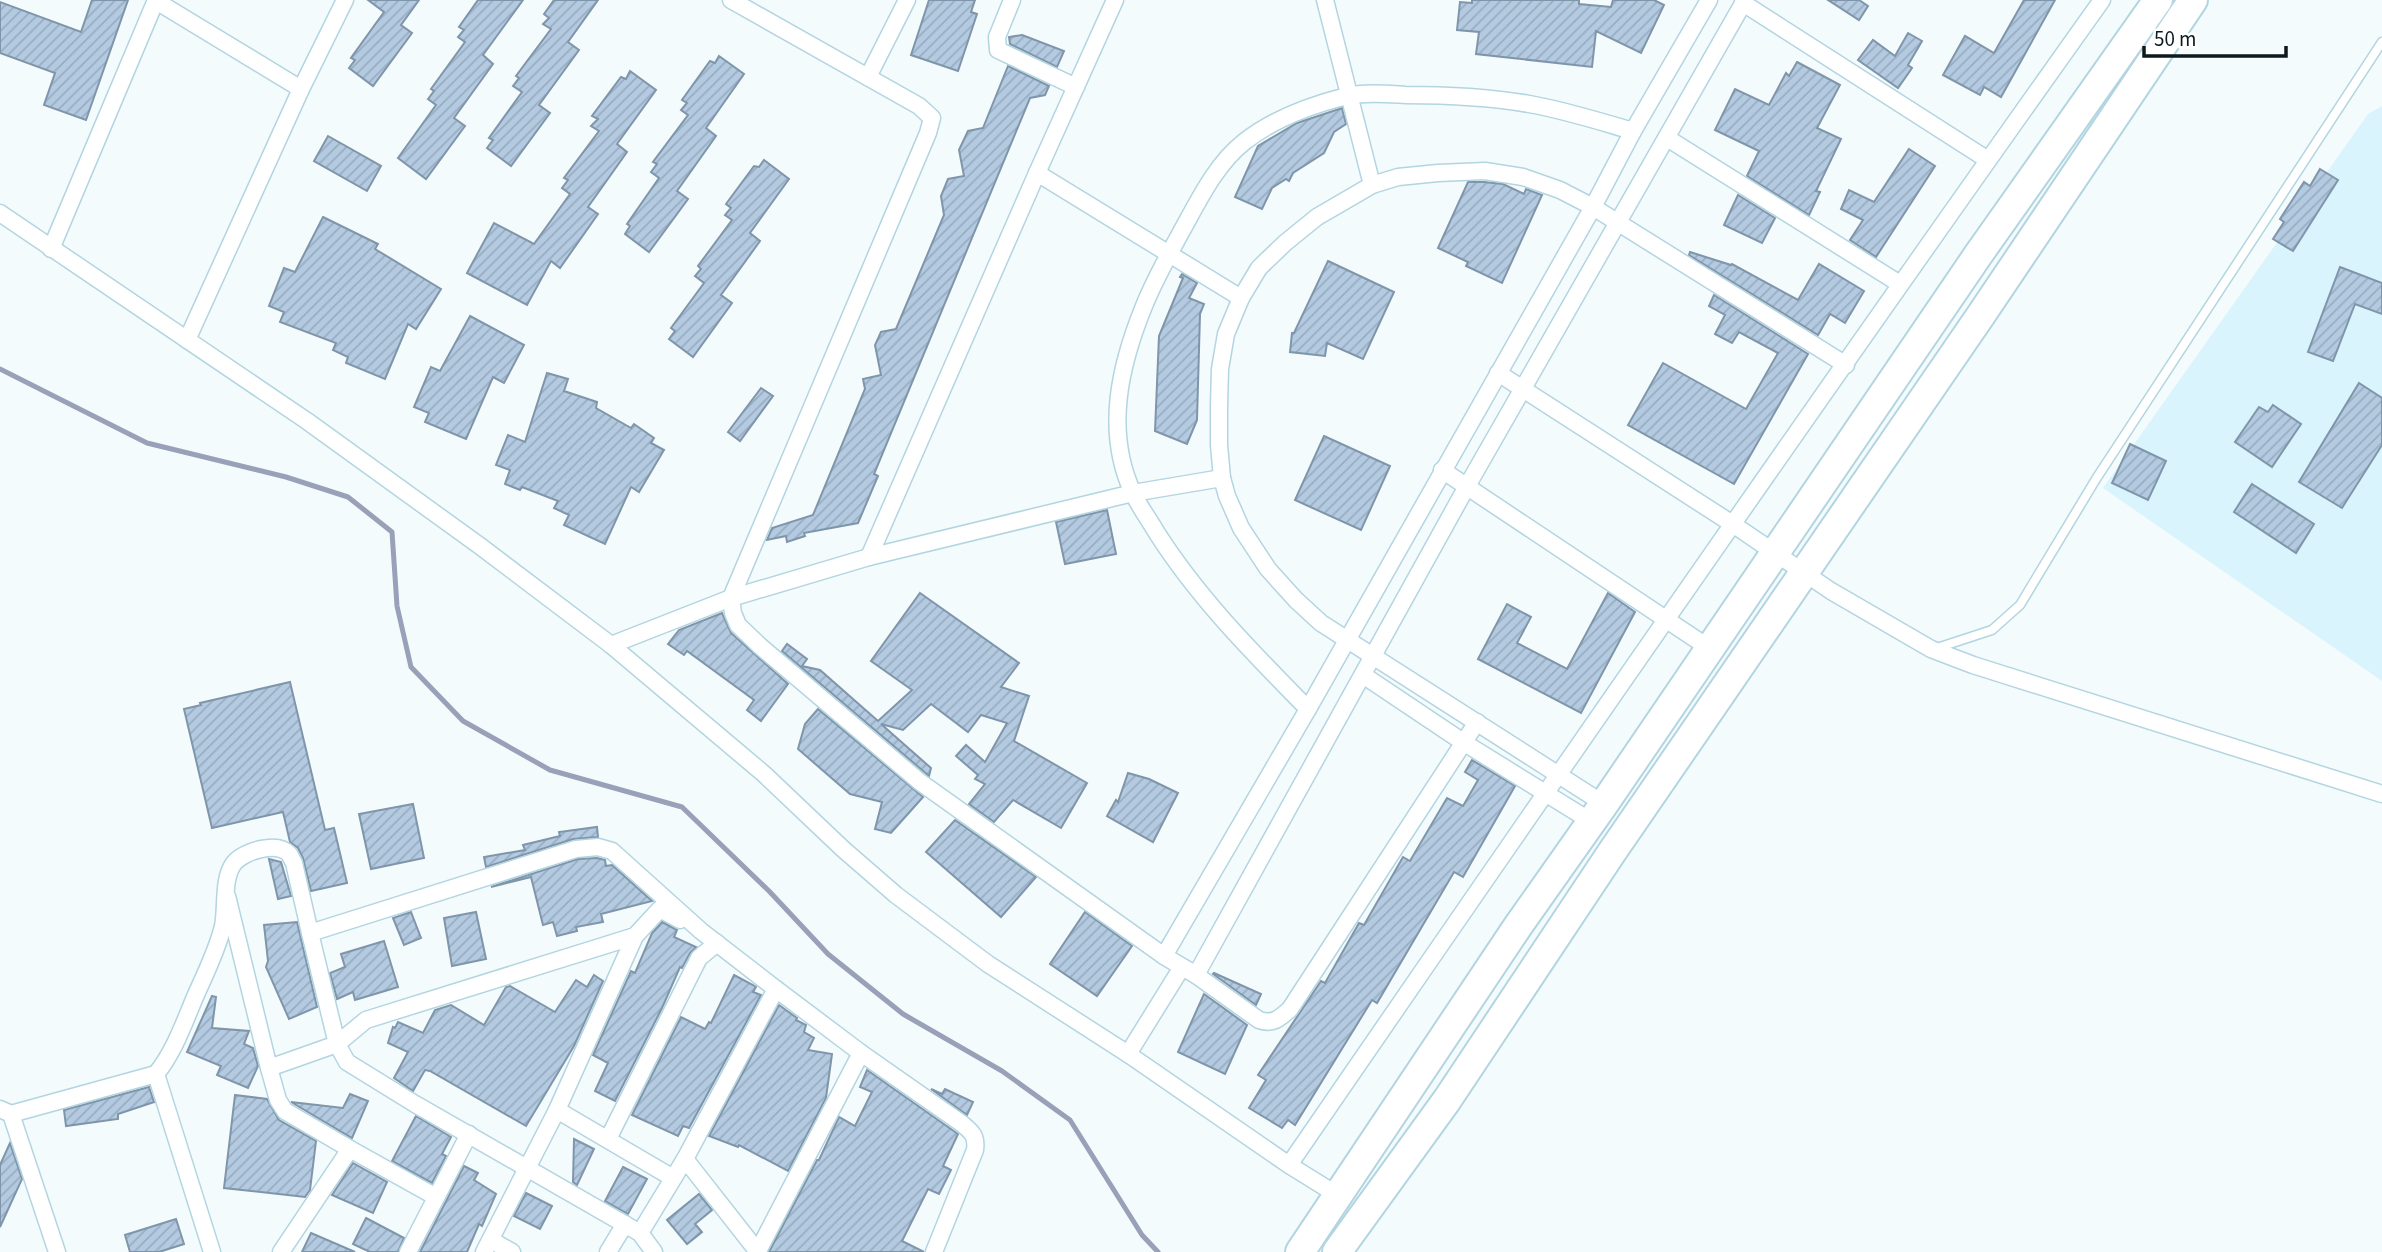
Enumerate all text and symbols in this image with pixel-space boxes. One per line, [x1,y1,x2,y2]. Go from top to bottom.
scale bar [2144,14,2286,58]
text: 50 m [2154,24,2196,54]

